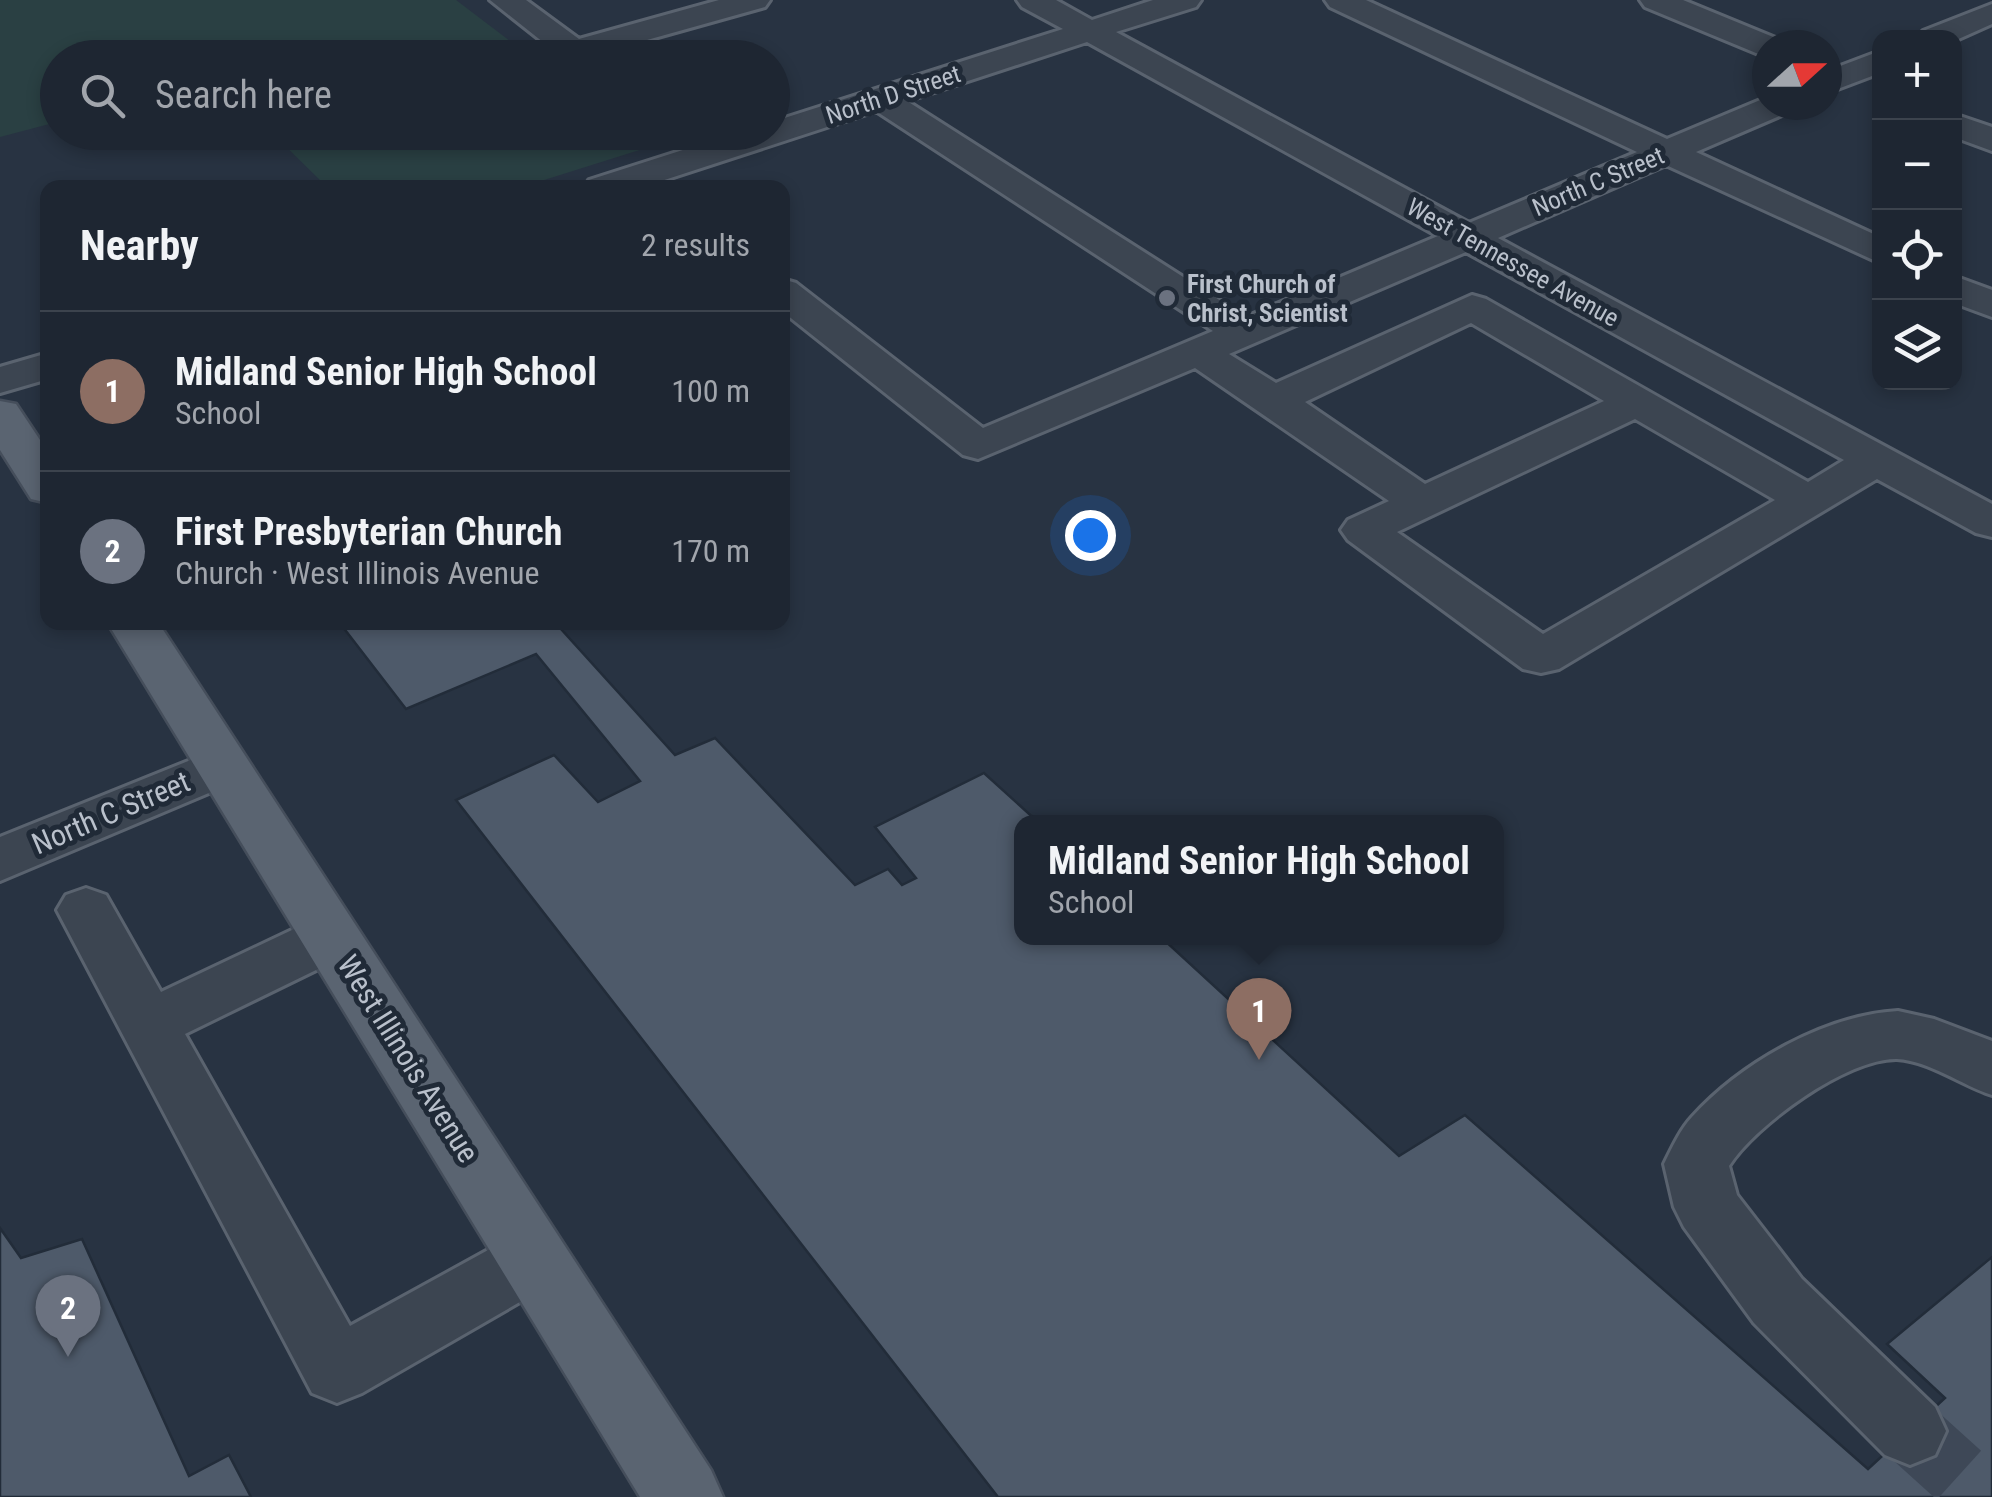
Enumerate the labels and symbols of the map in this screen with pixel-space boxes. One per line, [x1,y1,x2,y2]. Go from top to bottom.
north arrow [1752,30,1842,120]
street label: North D Street [822,59,964,130]
street label: North C Street [1528,141,1668,222]
street label: West Tennessee Avenue [1402,192,1624,333]
place label: First Church of Christ, Scientist [1187,270,1348,328]
marker: First Church of Christ, Scientist [1156,287,1178,309]
your location [1065,510,1116,561]
street label: North C Street [27,764,195,861]
street label: West Illinois Avenue [331,949,486,1169]
pin: 1 [1226,978,1292,1060]
pin: 2 [36,1274,100,1357]

